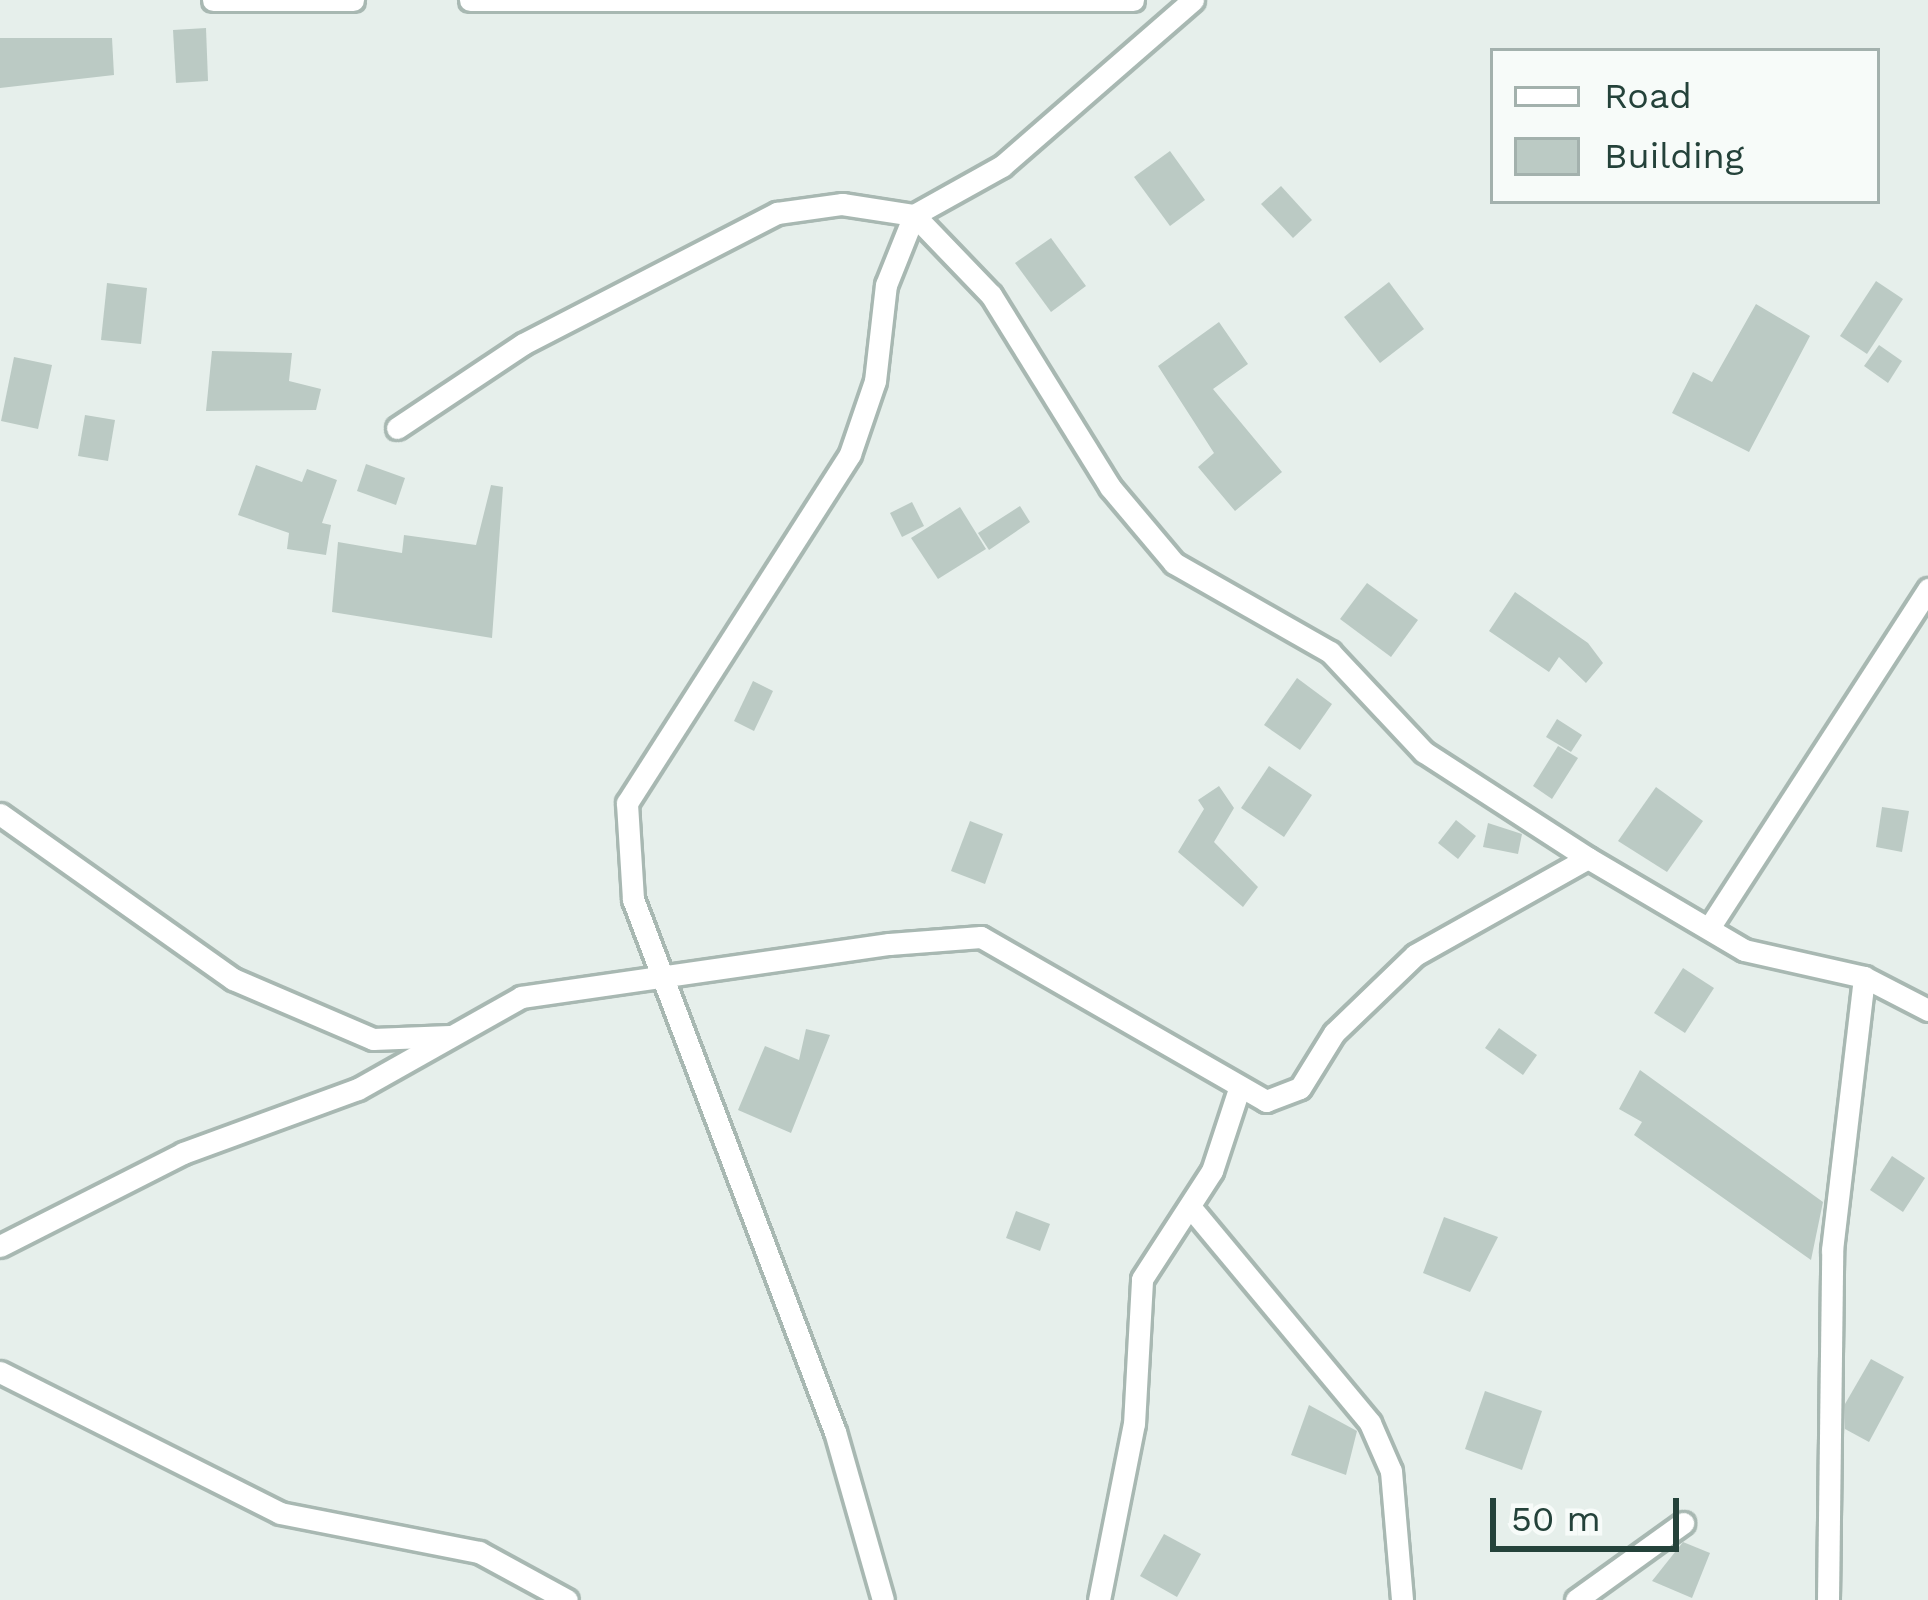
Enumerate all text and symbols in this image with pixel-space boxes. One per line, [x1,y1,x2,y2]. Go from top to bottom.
legend [1490,48,1880,204]
text: Road [1604,75,1692,117]
text: Building [1604,135,1744,177]
scale bar [1496,1474,1685,1548]
text: 50 m [1511,1498,1601,1540]

